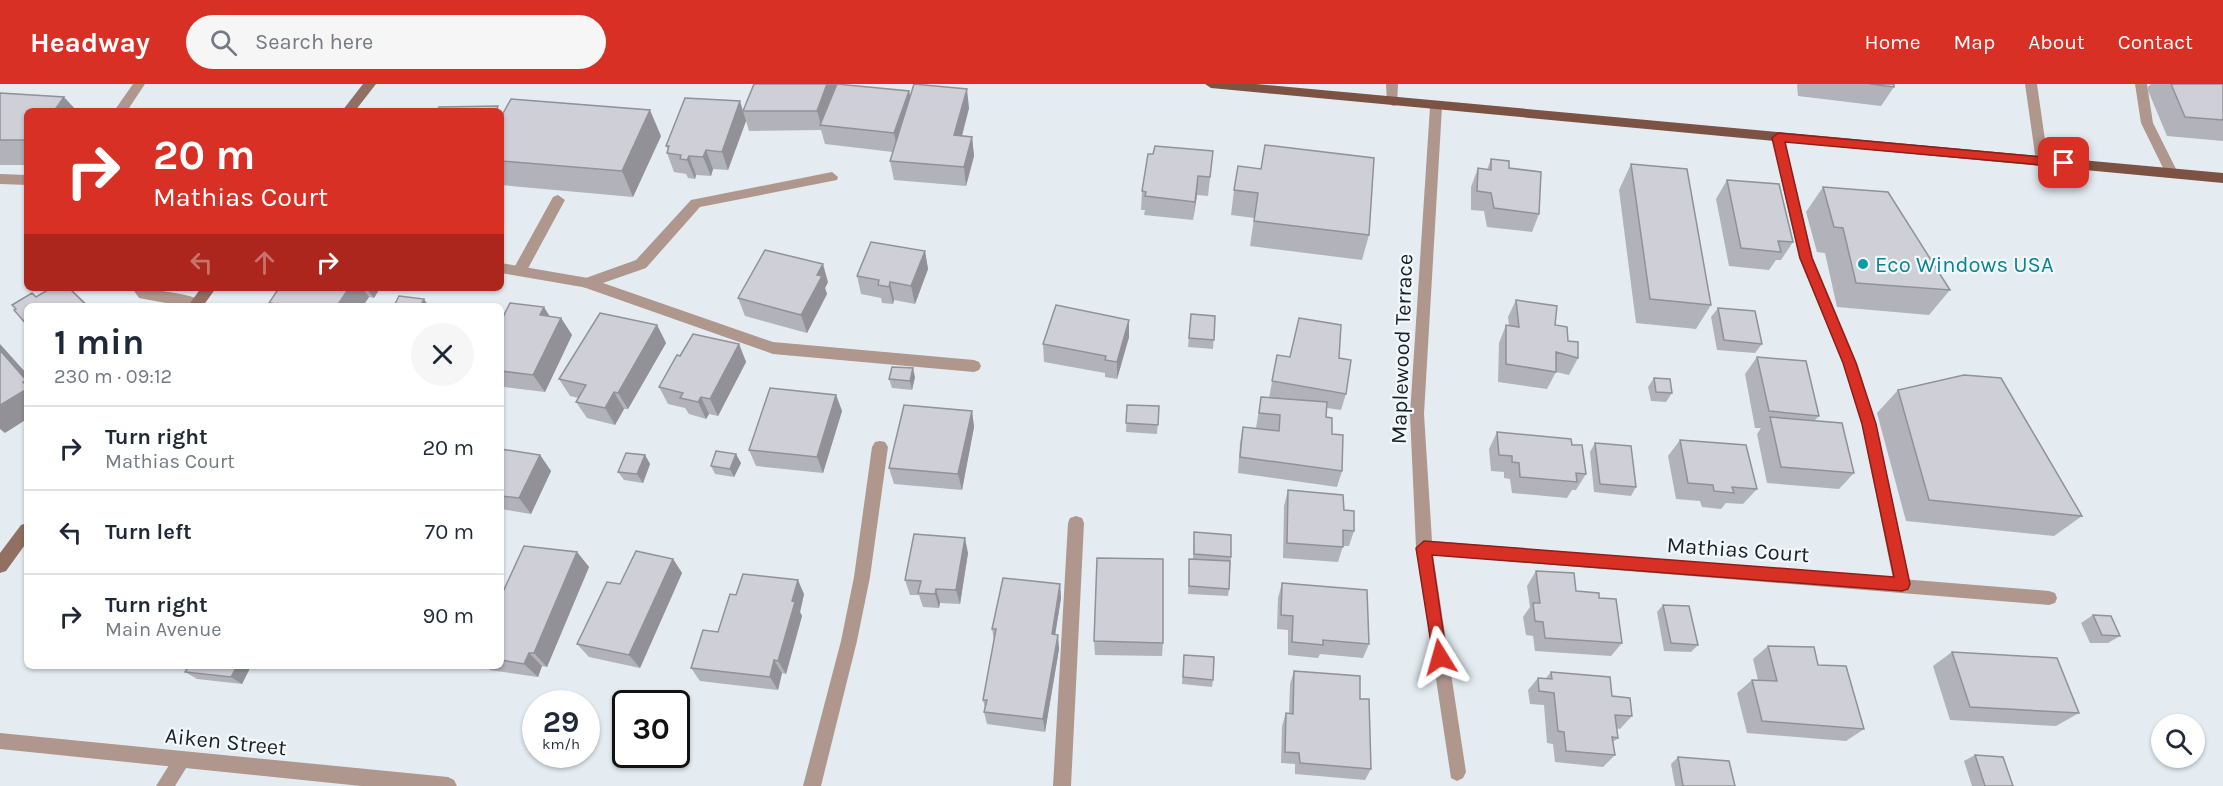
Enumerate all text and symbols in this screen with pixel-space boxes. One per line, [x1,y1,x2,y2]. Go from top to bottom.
search box [186,15,606,69]
text: Headway [30,26,150,59]
icon: search [207,26,240,59]
text: Search here [255,29,373,55]
text: Home [1865,30,1921,54]
text: Map [1954,30,1995,54]
text: About [2028,30,2085,54]
text: Contact [2118,30,2193,54]
text: 20 m [153,130,255,180]
icon: right [54,132,132,210]
pin [2038,137,2089,188]
icon: arrive [2047,146,2080,179]
text: Mathias Court [153,181,328,213]
icon: left [185,246,218,279]
icon: ahead [248,246,281,279]
icon: right [311,246,344,279]
place label: Eco Windows USA [1875,252,2054,278]
street label: Maplewood Terrace [1386,253,1418,445]
marker: Eco Windows USA [1856,257,1870,271]
text: 1 min [54,321,144,363]
button: close [411,323,474,386]
text: 230 m · 09:12 [54,365,172,388]
text: Turn right [105,424,208,450]
icon: right [54,432,87,465]
text: 20 m [422,435,474,461]
text: Mathias Court [105,450,235,473]
icon: left [54,516,87,549]
text: Turn left [105,519,192,545]
text: 70 m [425,519,474,545]
street label: Mathias Court [1666,532,1810,568]
text: Turn right [105,592,208,618]
icon: right [54,600,87,633]
text: 90 m [422,603,474,629]
text: Main Avenue [105,618,222,641]
position arrow [1408,625,1472,689]
speed limit sign: 30 [612,690,690,768]
text: 29 [543,704,579,740]
map controls [2151,714,2205,768]
button: search [2151,714,2205,768]
street label: Aiken Street [164,723,288,761]
text: km/h [542,735,580,753]

